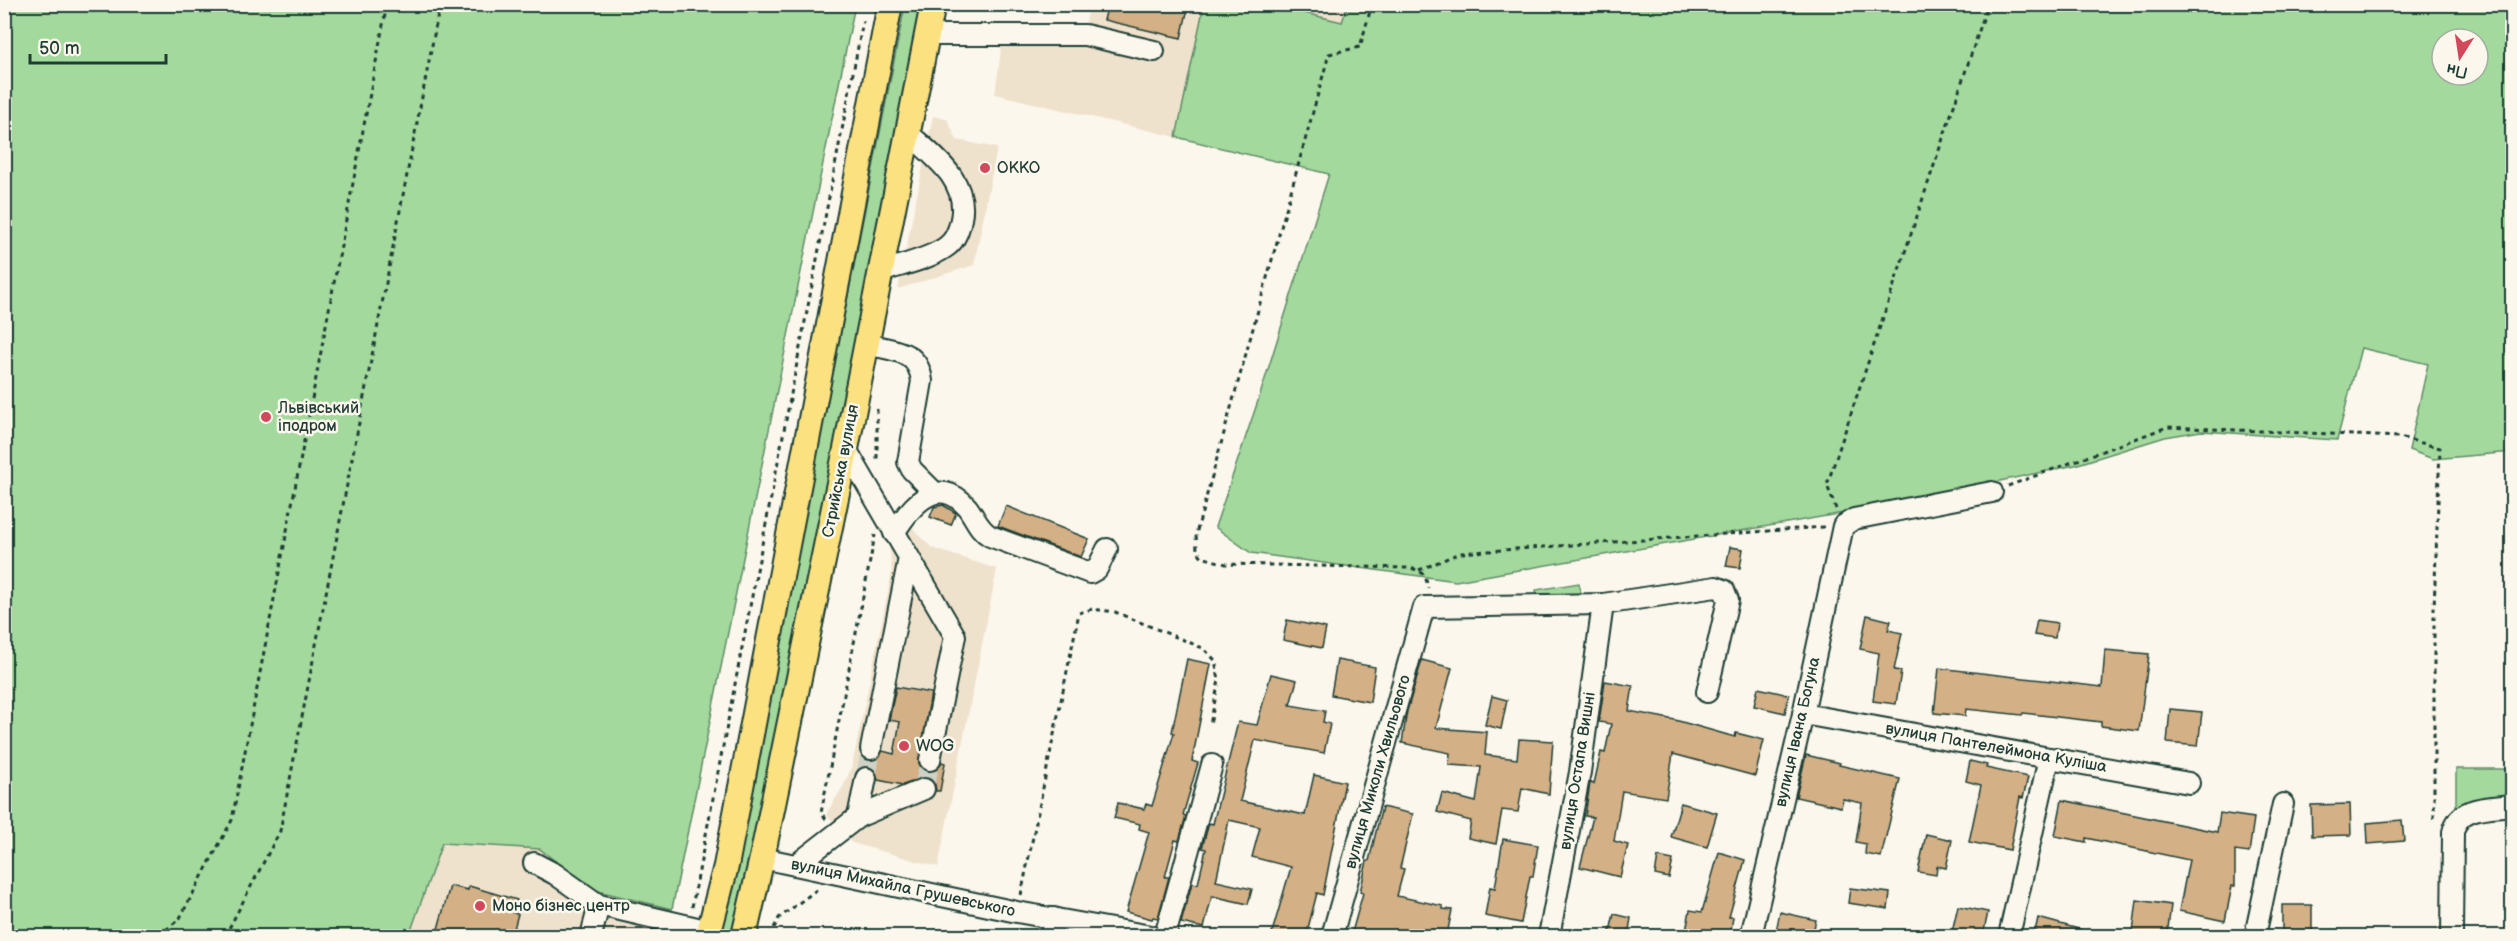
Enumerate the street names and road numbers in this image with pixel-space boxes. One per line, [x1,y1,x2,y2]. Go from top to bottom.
street label: Стрийська вулиця [819,403,863,539]
street label: вулиця Івана Богуна [1772,655,1825,809]
street label: вулиця Миколи Хвильового [1341,673,1415,871]
street label: вулиця Остапа Вишні [1556,691,1600,851]
street label: вулиця Пантелеймона Куліша [1884,719,2109,777]
street label: вулиця Михайла Грушевського [789,855,1017,921]

